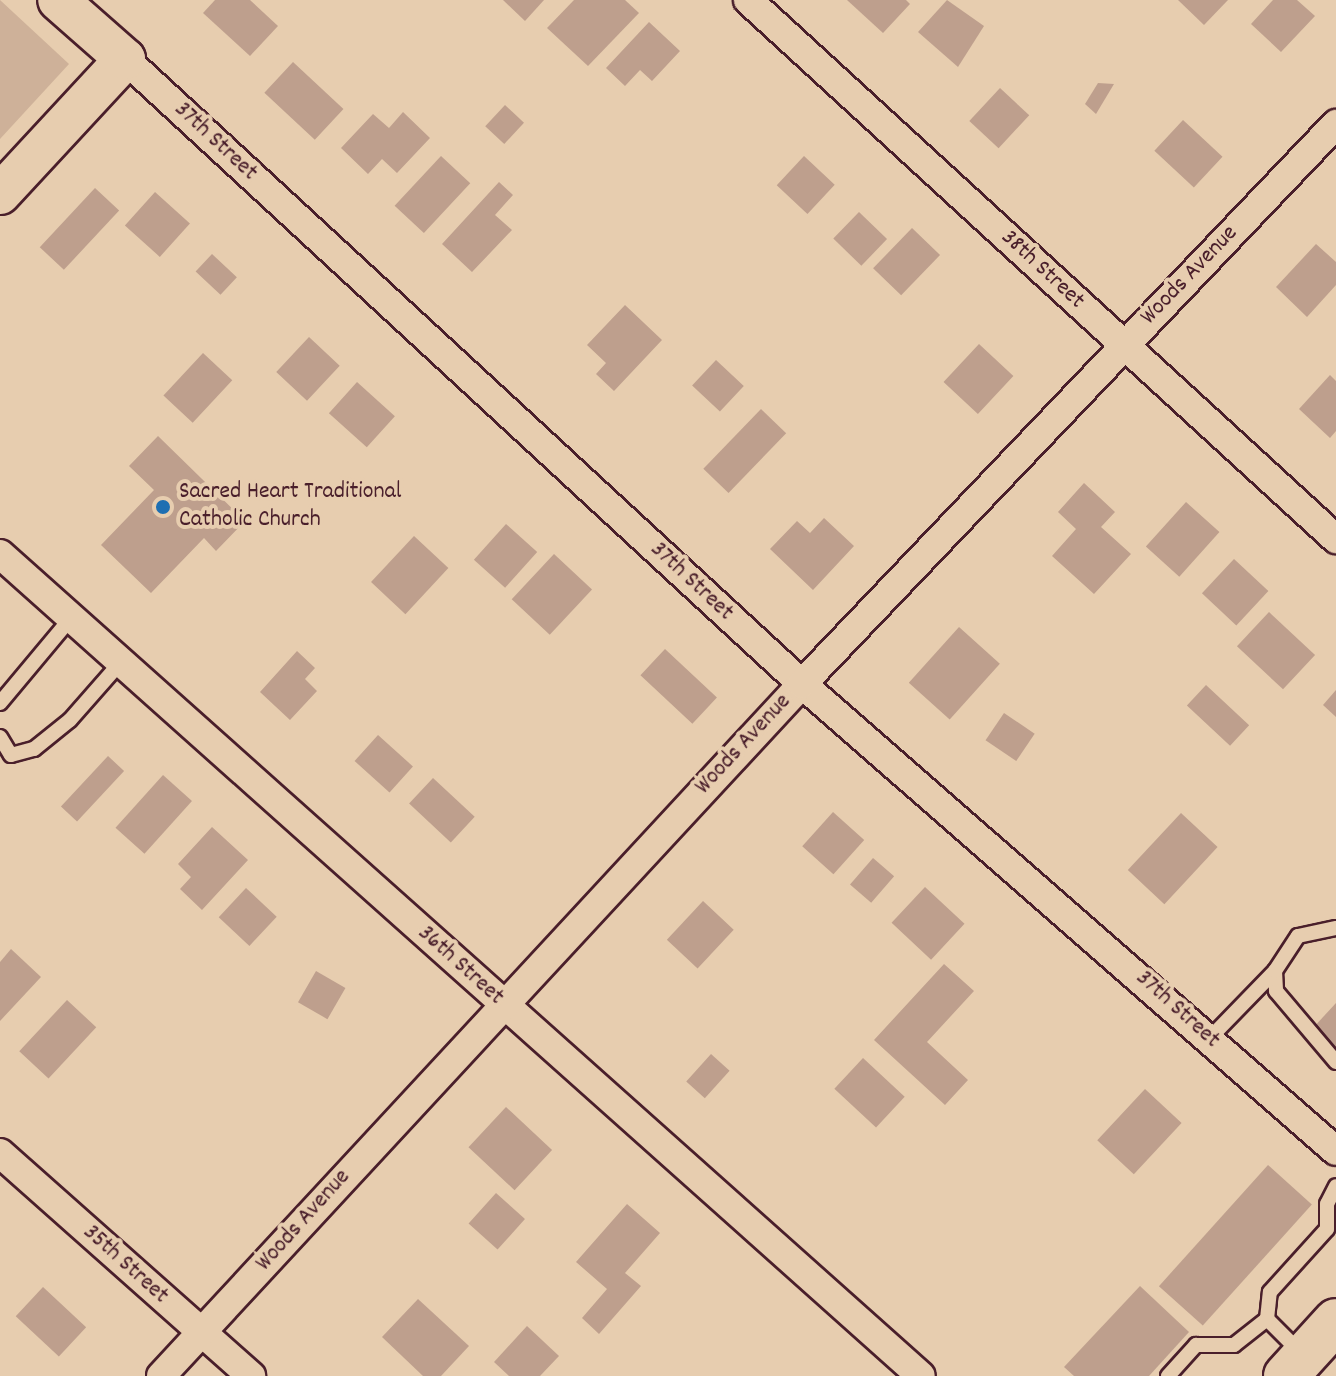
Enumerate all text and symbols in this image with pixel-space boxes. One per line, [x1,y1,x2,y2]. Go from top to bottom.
street label: 37th Street [167,96,263,188]
street label: Woods Avenue [1135,220,1245,332]
street label: 38th Street [994,224,1090,316]
place label: Sacred Heart Traditional Catholic Church [179,479,401,535]
marker: Sacred Heart Traditional Catholic Church [154,498,172,516]
street label: 37th Street [643,536,739,628]
street label: Woods Avenue [690,688,798,802]
street label: 36th Street [411,920,509,1012]
street label: 37th Street [1129,965,1225,1055]
street label: Woods Avenue [251,1164,357,1278]
street label: 35th Street [76,1219,174,1311]

